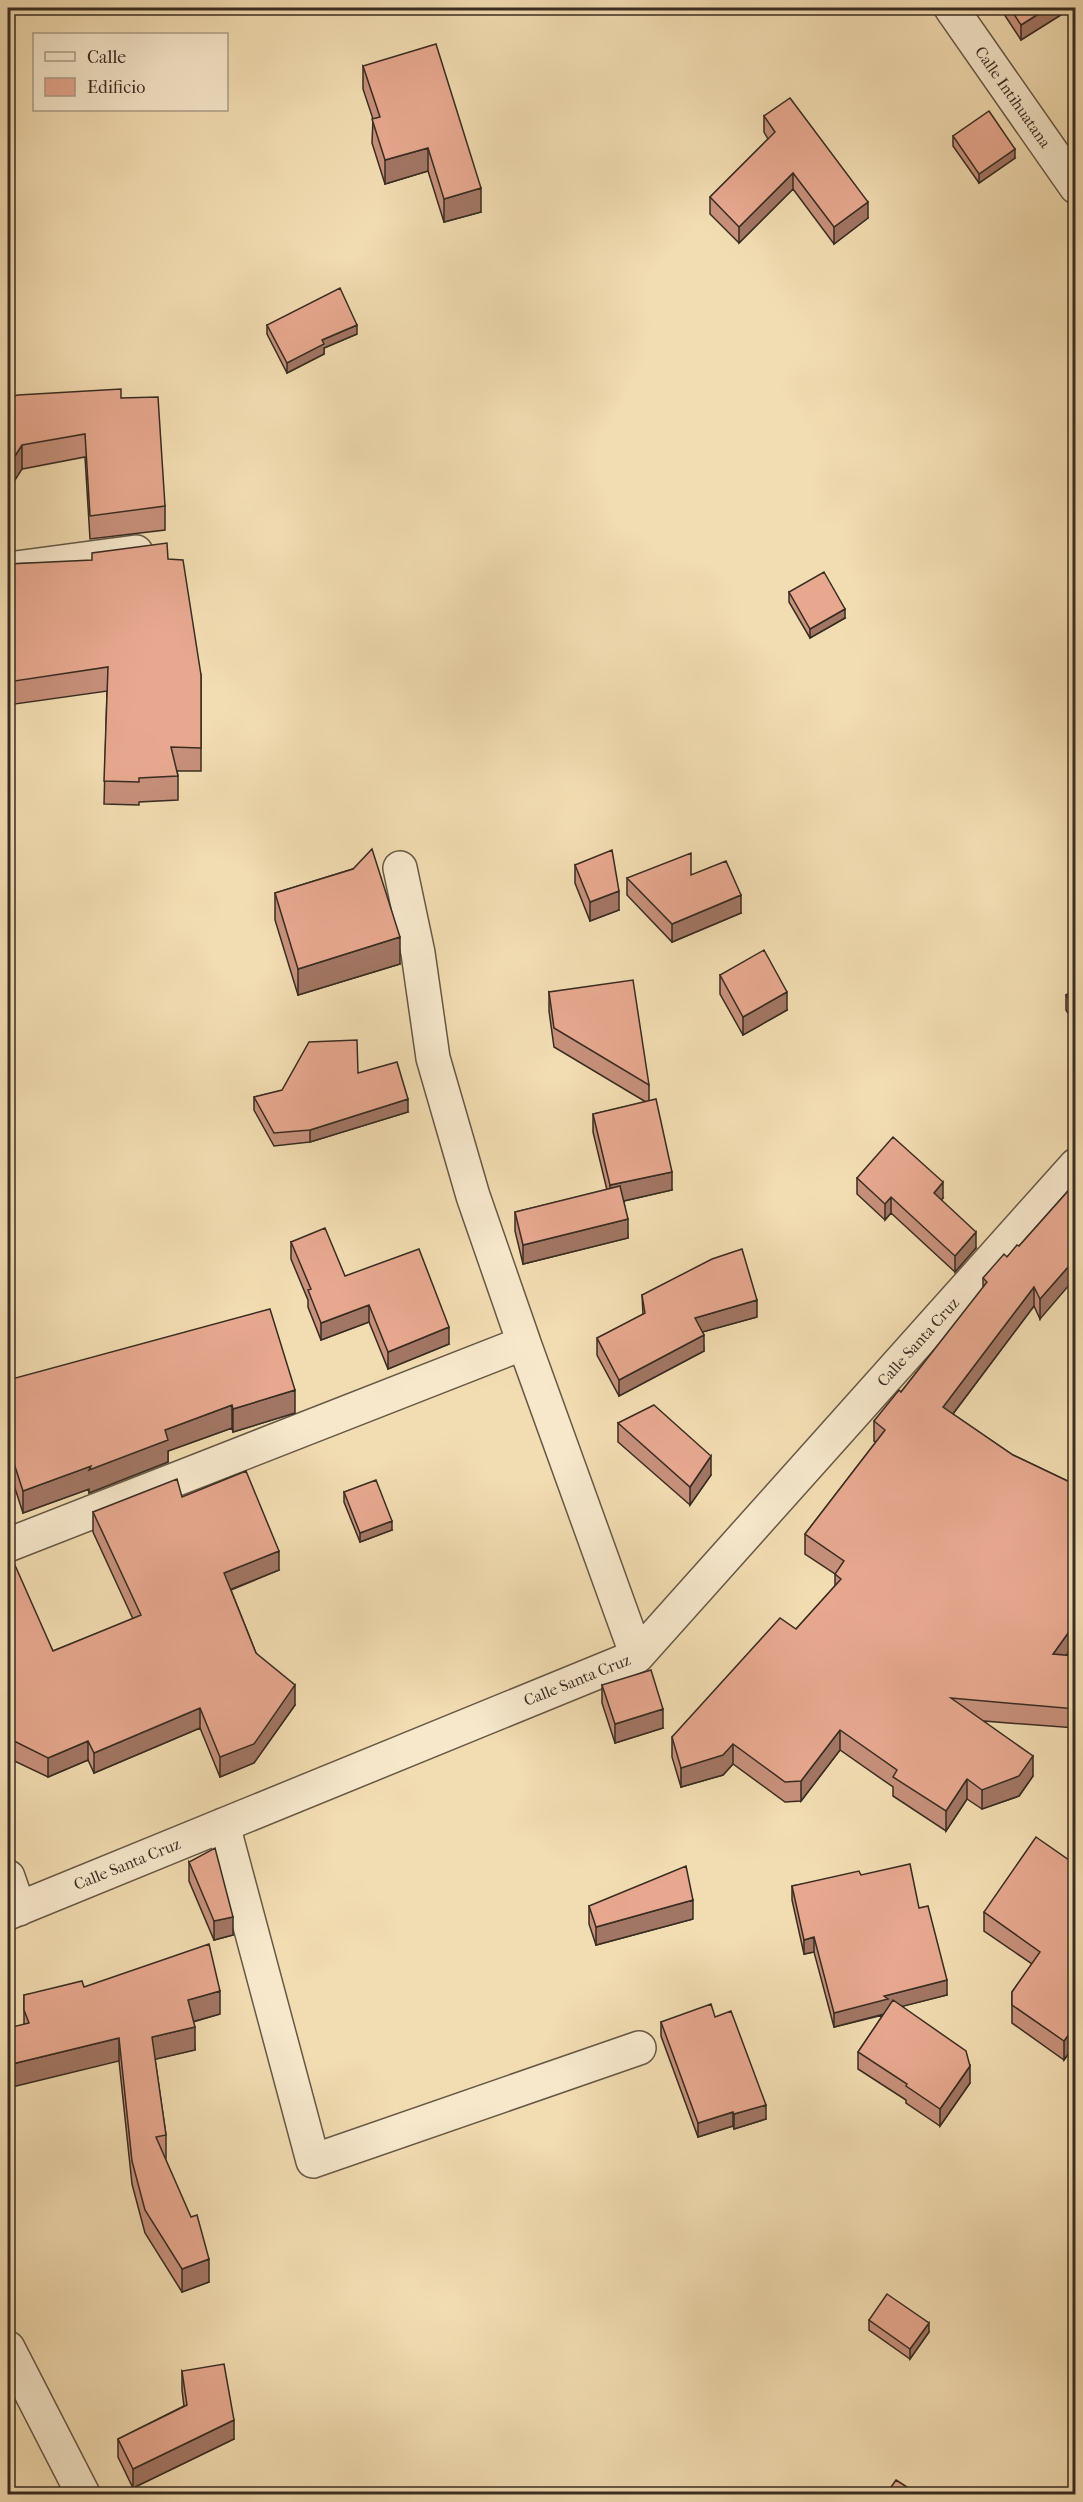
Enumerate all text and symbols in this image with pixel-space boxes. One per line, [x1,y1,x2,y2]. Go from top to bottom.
legend [33,33,228,111]
street label: Calle Intihuatana [971,43,1055,152]
text: Calle [87,47,126,68]
text: Edificio [87,77,145,98]
street label: Calle Santa Cruz [873,1294,963,1390]
street label: Calle Santa Cruz [521,1650,633,1710]
street label: Calle Santa Cruz [71,1834,183,1894]

